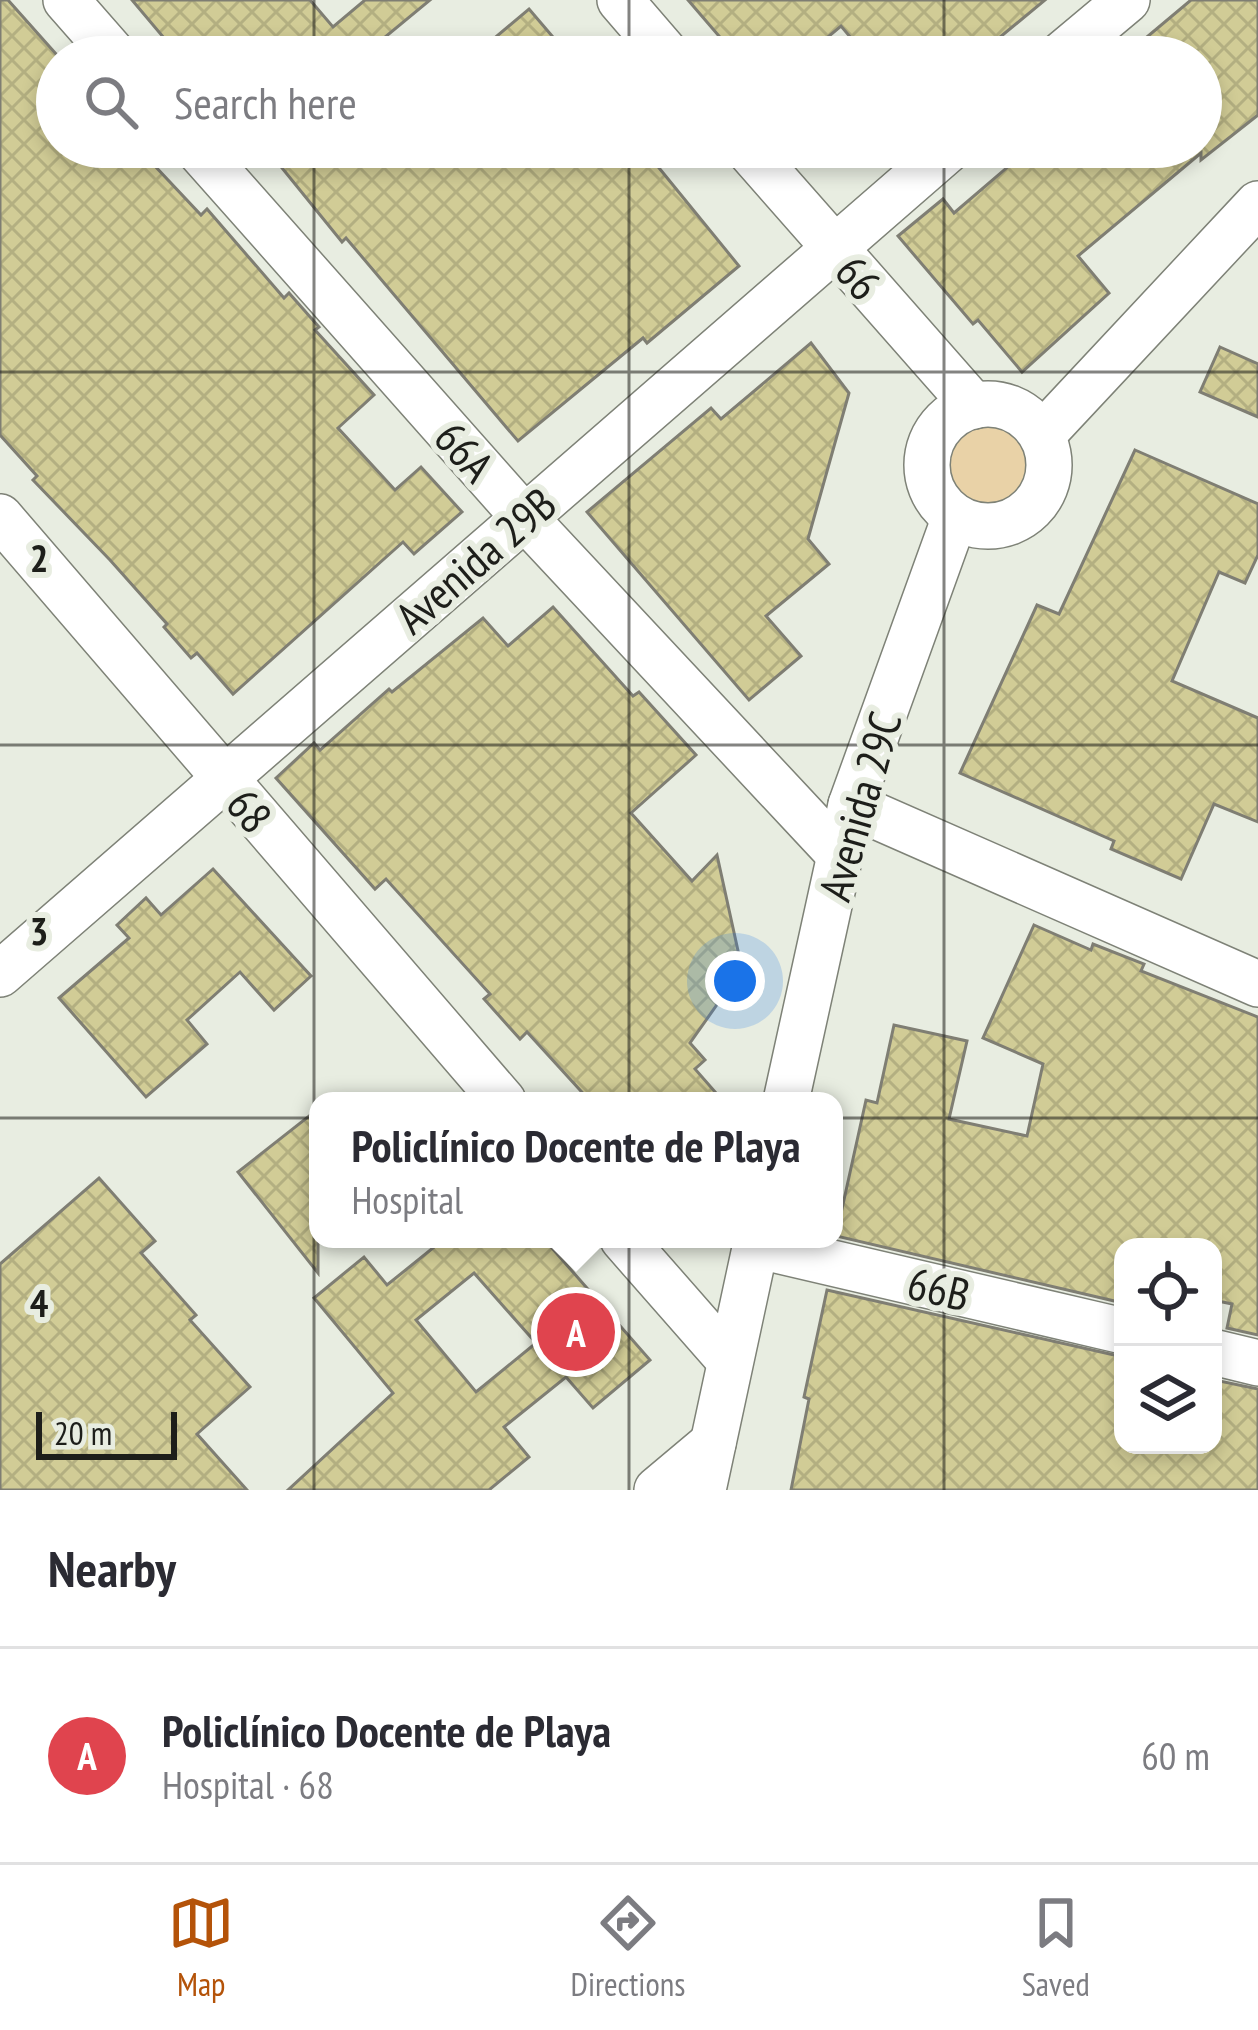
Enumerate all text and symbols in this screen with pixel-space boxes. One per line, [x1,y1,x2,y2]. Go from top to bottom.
search box [36,36,1222,168]
icon: search [78,69,144,135]
text: Search here [174,73,357,131]
street label: 66 [824,243,894,311]
street label: 66A [423,409,508,494]
street label: Avenida 29B [383,474,567,646]
text: 2 [30,532,48,583]
street label: Avenida 29C [804,705,914,907]
street label: 68 [215,776,285,844]
text: 3 [30,905,48,956]
your location [705,951,765,1011]
popup [309,1092,843,1248]
text: Policlínico Docente de Playa [351,1116,801,1174]
text: Hospital [351,1174,463,1225]
map controls [1114,1238,1222,1454]
button: locate [1114,1238,1222,1346]
street label: 66B [902,1253,976,1323]
text: 4 [30,1277,49,1328]
pin: A [537,1287,615,1377]
button: layers [1114,1346,1222,1454]
scale bar [36,1406,177,1459]
text: 20 m [54,1411,112,1454]
text: Nearby [48,1535,176,1601]
text: Policlínico Docente de Playa [162,1701,611,1759]
text: A [77,1730,97,1781]
text: 60 m [1141,1730,1210,1781]
text: Hospital · 68 [162,1759,334,1810]
tab: Map [168,1890,234,2005]
tab: Directions [571,1890,685,2005]
tab: Saved [1022,1890,1090,2005]

